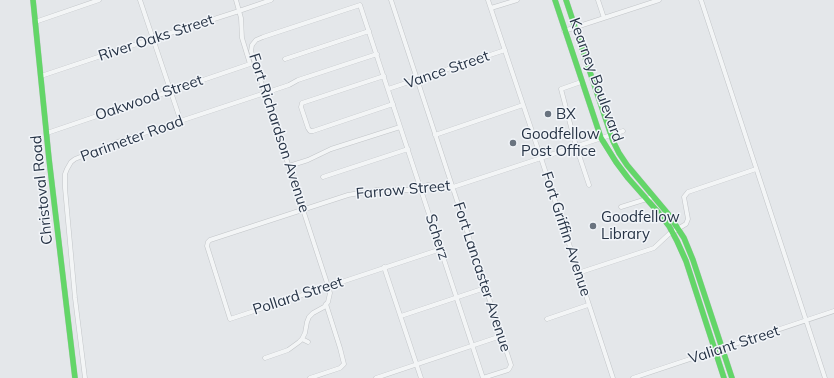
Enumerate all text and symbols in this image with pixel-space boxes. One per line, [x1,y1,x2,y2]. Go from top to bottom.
street label: River Oaks Street [96,11,216,65]
street label: Kearney Boulevard [565,15,627,145]
street label: Vance Street [402,47,492,93]
street label: Fort Richardson Avenue [245,51,313,215]
street label: Oakwood Street [93,71,205,125]
place label: BX [556,105,576,123]
marker: BX [543,109,553,119]
street label: Parimeter Road [78,112,186,166]
place label: Goodfellow Post Office [521,125,600,160]
street label: Christoval Road [27,134,57,246]
marker: Goodfellow Post Office [508,138,518,148]
street label: Fort Griffin Avenue [537,169,595,299]
street label: Farrow Street [355,177,451,203]
street label: Fort Lancaster Avenue [449,200,515,354]
place label: Goodfellow Library [601,208,680,243]
street label: Scherz [421,212,453,262]
marker: Goodfellow Library [588,221,598,231]
street label: Pollard Street [251,273,345,319]
street label: Valiant Street [686,322,782,368]

